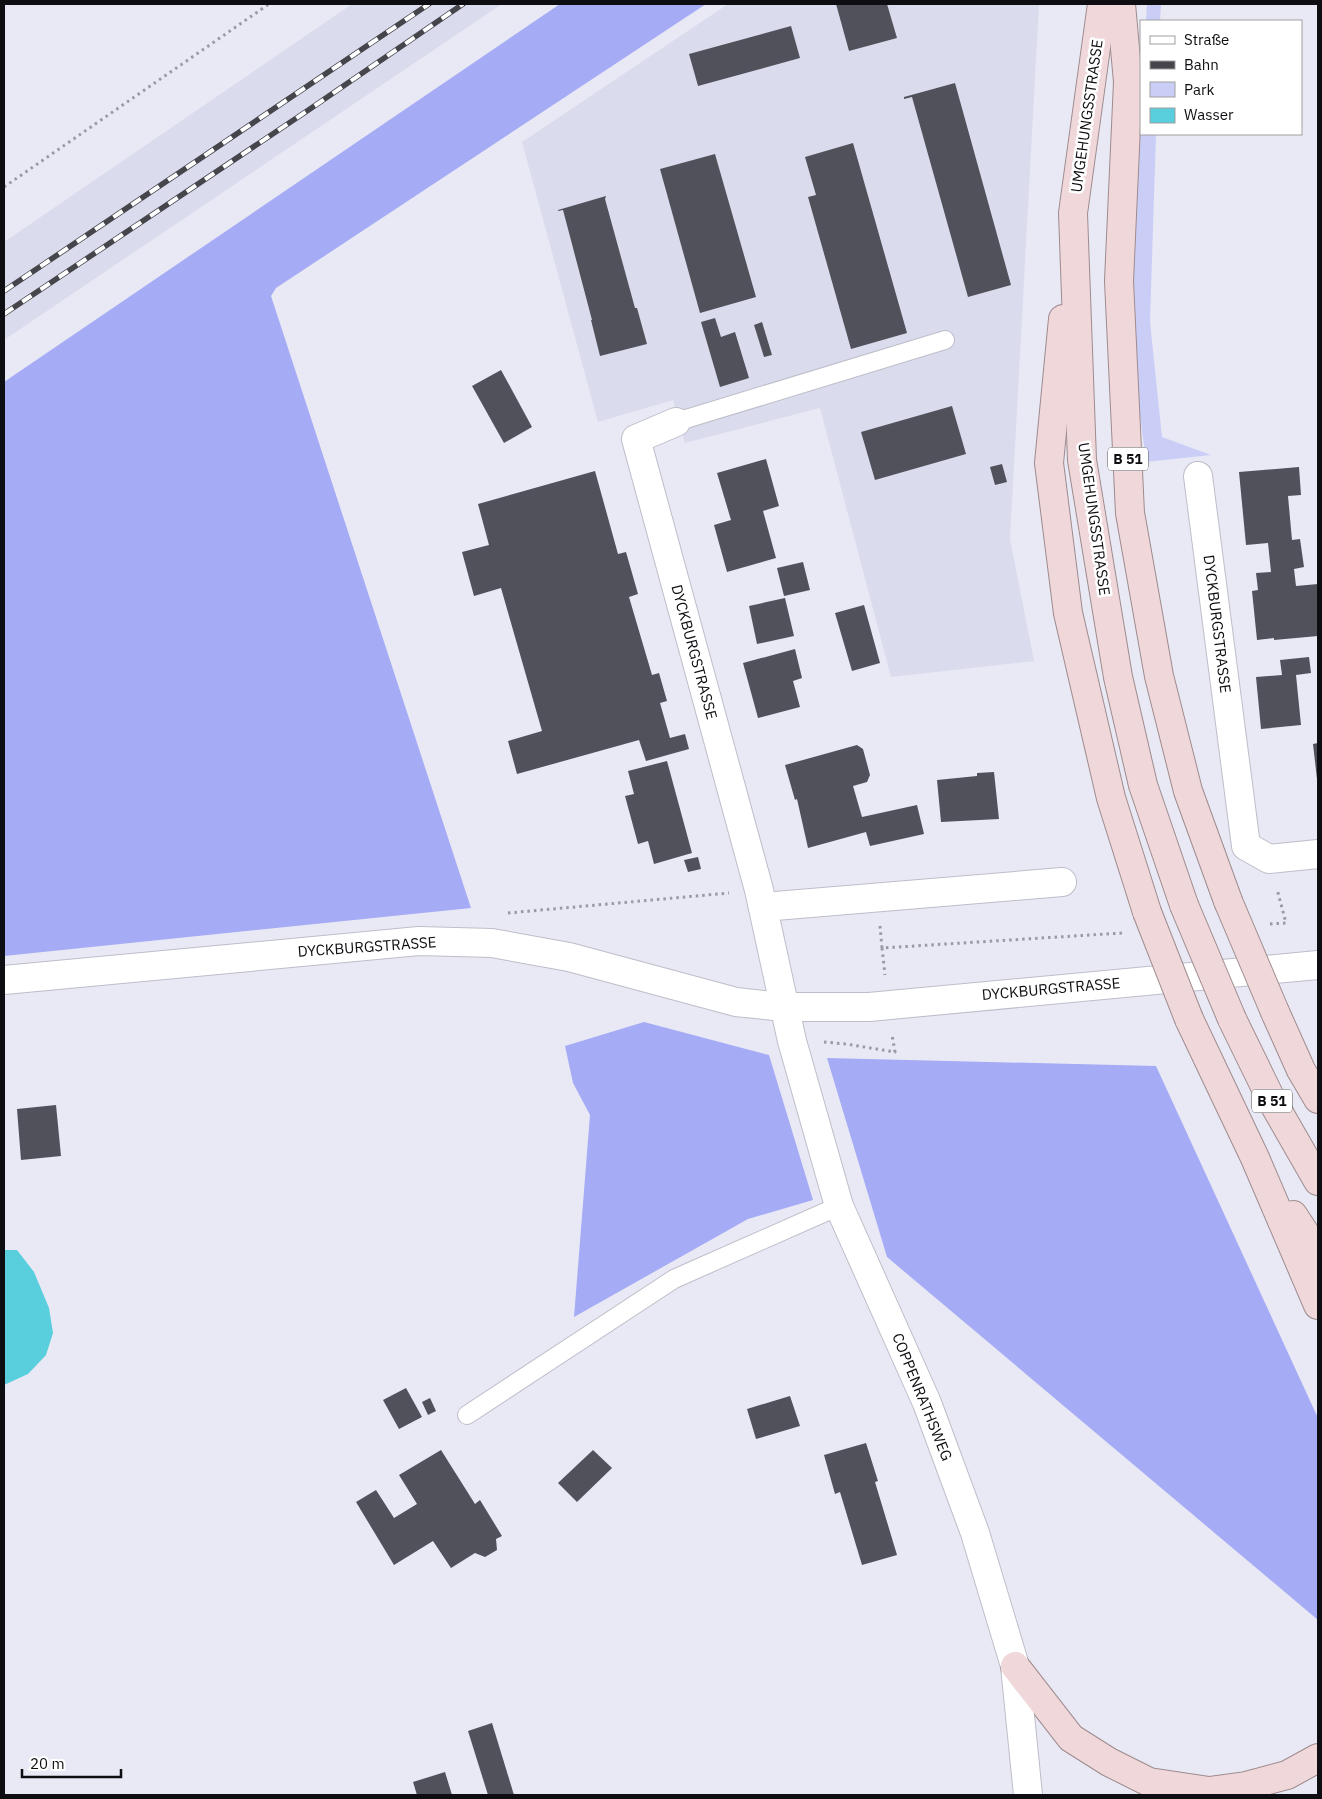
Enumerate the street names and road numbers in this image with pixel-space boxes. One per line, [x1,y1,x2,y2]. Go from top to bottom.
street label: UMGEHUNGSSTRASSE [1066,38,1107,194]
street label: UMGEHUNGSSTRASSE [1074,441,1115,597]
road number: B 51 [1108,448,1148,470]
street label: DYCKBURGSTRASSE [1200,554,1235,694]
street label: DYCKBURGSTRASSE [667,582,722,721]
street label: DYCKBURGSTRASSE [297,932,437,961]
street label: DYCKBURGSTRASSE [981,973,1121,1004]
road number: B 51 [1252,1090,1292,1112]
street label: COPPENRATHSWEG [888,1330,957,1463]

